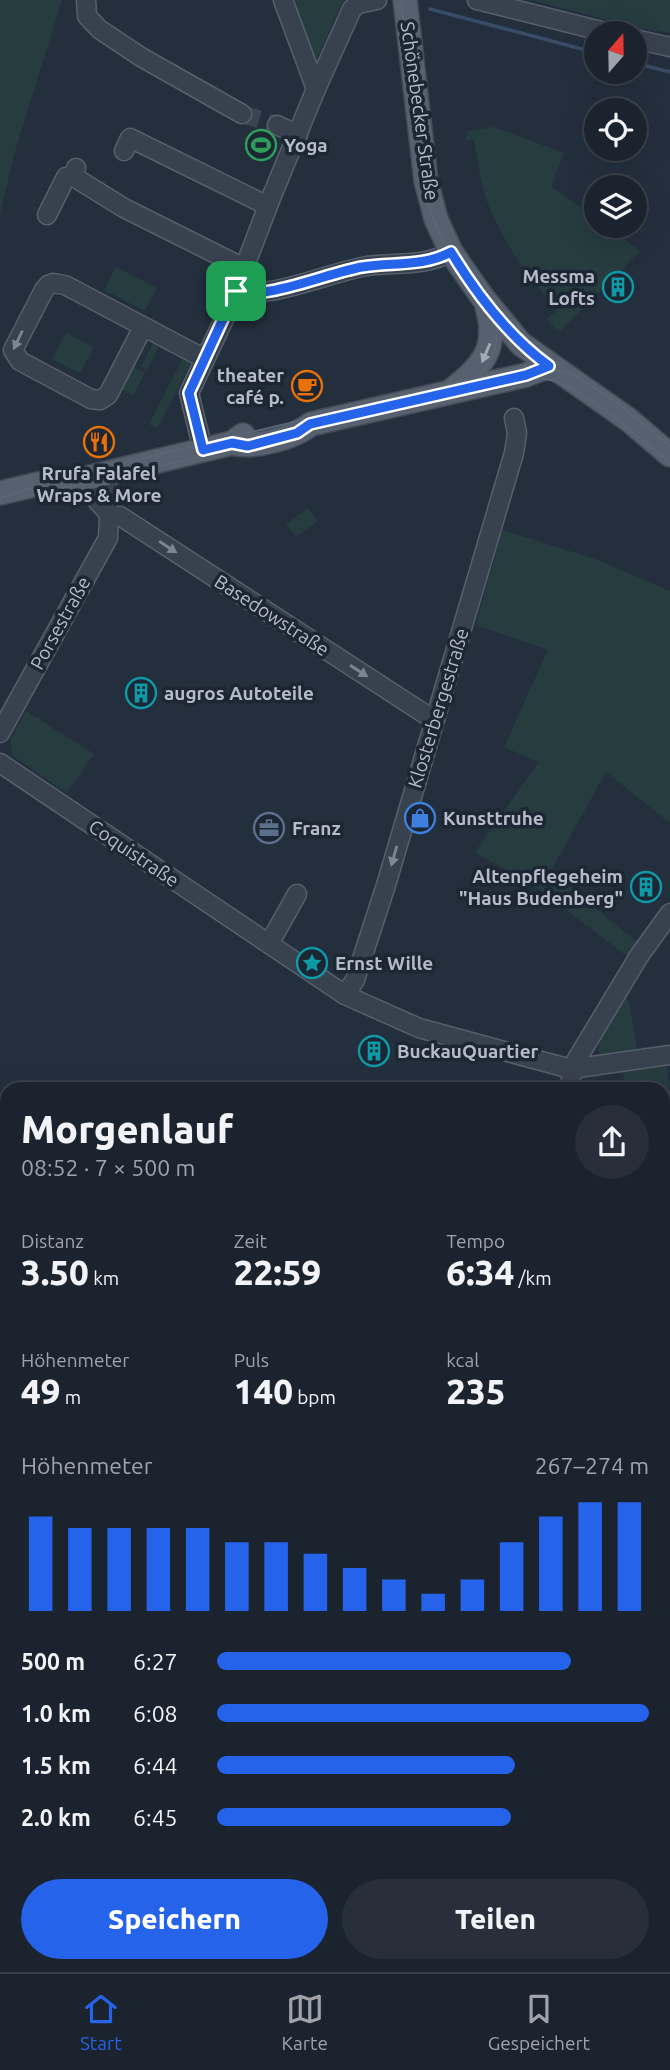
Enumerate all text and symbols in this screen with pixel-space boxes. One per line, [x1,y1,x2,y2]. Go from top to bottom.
street label: Schönebecker Straße [397,20,443,202]
north arrow [584,21,648,84]
map controls [584,21,647,238]
button: locate [584,98,647,161]
sports icon: Yoga [244,128,278,162]
place label: Yoga [284,134,328,156]
button: layers [584,175,647,238]
pin [206,261,266,321]
place label: Messma Lofts [523,265,595,309]
building icon: Messma Lofts [601,270,635,304]
icon: arrive [217,272,255,310]
one-way arrow [12,330,24,350]
one-way arrow [480,343,491,364]
place label: theater café p. [217,364,284,408]
cafe icon: theater café p. [290,369,324,403]
restaurant icon: Rrufa Falafel Wraps & More [82,425,116,459]
place label: Rrufa Falafel Wraps & More [36,462,162,506]
one-way arrow [158,541,177,554]
street label: Basedowstraße [211,570,333,660]
street label: Porsestraße [25,573,95,673]
street label: Klosterbergestraße [403,625,473,791]
one-way arrow [349,664,368,677]
building icon: augros Autoteile [124,676,158,710]
place label: augros Autoteile [164,682,314,704]
shop icon: Kunsttruhe [403,801,437,835]
place label: Kunsttruhe [443,807,544,829]
office icon: Franz [252,811,286,845]
street label: Coquistraße [85,815,183,891]
place label: Franz [292,817,341,839]
one-way arrow [389,846,399,867]
place label: Altenpflegeheim "Haus Budenberg" [459,865,623,909]
building icon: Altenpflegeheim "Haus Budenberg" [629,870,663,904]
place icon: Ernst Wille [295,946,329,980]
place label: Ernst Wille [335,952,433,974]
building icon: BuckauQuartier [357,1034,391,1068]
place label: BuckauQuartier [397,1040,539,1062]
button: share [575,1105,649,1179]
text: Morgenlauf [21,1108,233,1150]
text: 08:52 · 7 × 500 m [21,1155,195,1180]
text: Distanz [21,1230,84,1252]
text: Zeit [234,1230,267,1252]
text: Tempo [446,1230,505,1252]
text: 3.50 [21,1252,89,1292]
text: 22:59 [234,1252,321,1292]
text: 6:34 [446,1252,514,1292]
text: km [89,1267,119,1289]
text: /km [514,1267,552,1289]
text: Höhenmeter [21,1349,130,1371]
text: Puls [234,1349,269,1371]
text: kcal [446,1349,479,1371]
text: 49 [21,1371,60,1411]
text: 140 [234,1371,293,1411]
text: 235 [446,1371,506,1411]
text: m [60,1386,81,1408]
text: bpm [293,1386,336,1408]
text: Höhenmeter [21,1453,152,1478]
text: 267–274 m [535,1453,649,1478]
text: 500 m [21,1649,85,1674]
text: 6:27 [133,1649,178,1674]
text: 1.0 km [21,1701,91,1726]
text: 6:08 [133,1701,178,1726]
text: 1.5 km [21,1753,91,1778]
text: 6:44 [133,1753,178,1778]
text: 2.0 km [21,1805,91,1830]
text: 6:45 [133,1805,178,1830]
button: Speichern [21,1879,328,1959]
button: Teilen [342,1879,649,1959]
tab: Start [80,1990,122,2054]
tab: Karte [281,1990,328,2054]
tab: Gespeichert [488,1990,590,2054]

